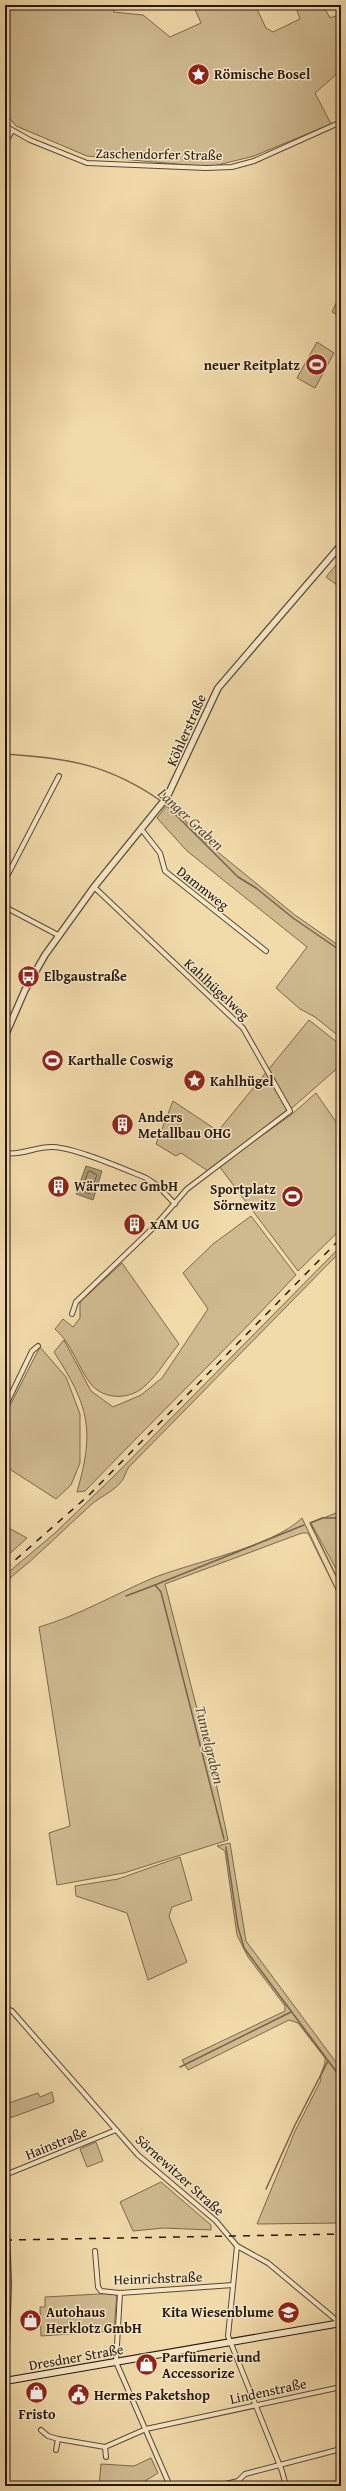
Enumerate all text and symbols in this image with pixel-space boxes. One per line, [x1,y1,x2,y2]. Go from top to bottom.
place icon: Römische Bosel [185,61,211,87]
place label: Römische Bosel [214,64,311,84]
street label: Zaschendorfer Straße [95,143,223,165]
sports icon: neuer Reitplatz [303,352,329,378]
place label: neuer Reitplatz [204,355,300,375]
street label: Köhlerstraße [161,690,211,769]
water label: Langer Graben [153,782,229,855]
street label: Dammweg [173,861,233,915]
street label: Kahlhügelweg [180,953,254,1025]
bus stop icon: Elbgaustraße [15,963,41,989]
place label: Elbgaustraße [44,966,127,986]
sports icon: Karthalle Coswig [40,1047,66,1073]
place label: Karthalle Coswig [68,1050,174,1070]
place icon: Kahlhügel [182,1068,208,1094]
place label: Kahlhügel [210,1071,274,1091]
place label: Anders Metallbau OHG [138,1107,232,1143]
building icon: Anders Metallbau OHG [110,1112,136,1138]
building icon: Wärmetec GmbH [45,1173,71,1199]
place label: Wärmetec GmbH [74,1176,178,1196]
place label: Sportplatz Sörnewitz [210,1179,276,1215]
sports icon: Sportplatz Sörnewitz [279,1184,305,1210]
building icon: xAM UG [121,1211,147,1237]
place label: xAM UG [150,1214,200,1234]
water label: Tunnelgraben [190,1704,230,1787]
street label: Hainstraße [22,2121,90,2164]
street label: Sörnewitzer Straße [131,2130,229,2221]
street label: Heinrichstraße [113,2266,203,2290]
school or university icon: Kita Wiesenblume [276,2299,302,2325]
place label: Autohaus Herklotz GmbH [46,2302,142,2338]
place label: Kita Wiesenblume [162,2302,274,2322]
shop icon: Autohaus Herklotz GmbH [17,2307,43,2333]
street label: Dresdner Straße [27,2339,125,2375]
place label: Parfümerie und Accessorize [162,2347,261,2383]
shop icon: Parfümerie und Accessorize [134,2352,160,2378]
street label: Lindenstraße [228,2373,309,2409]
shop icon: Fristo [24,2379,50,2405]
public building icon: Hermes Paketshop [65,2382,91,2408]
place label: Hermes Paketshop [94,2385,210,2405]
place label: Fristo [19,2404,56,2424]

